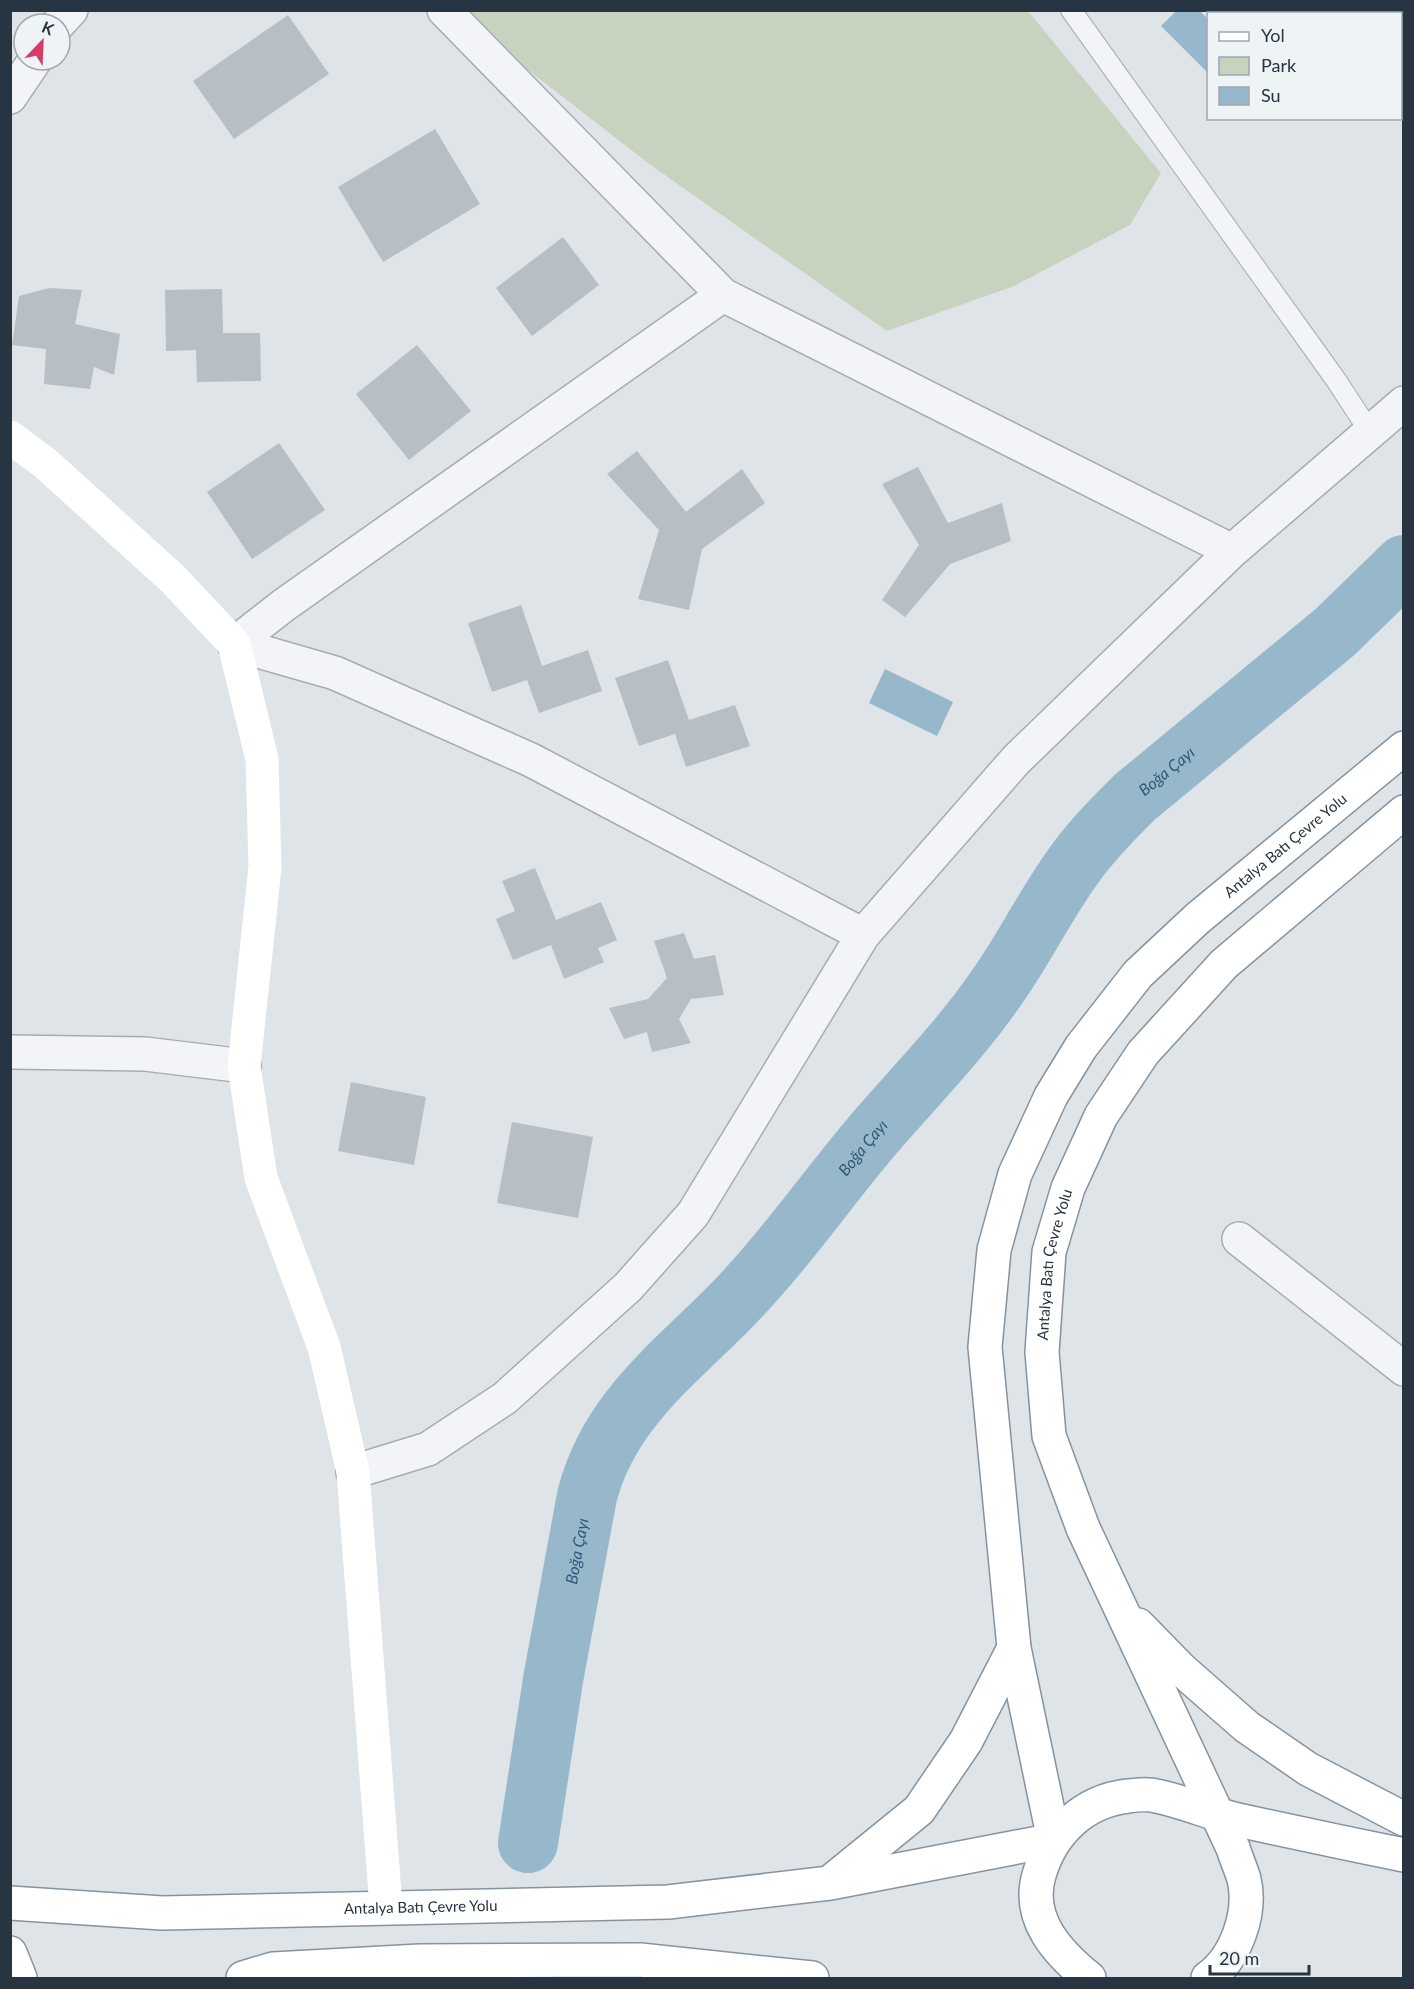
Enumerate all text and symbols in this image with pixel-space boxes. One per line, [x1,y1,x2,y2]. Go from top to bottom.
north arrow [12,12,72,72]
legend [1207,12,1402,120]
text: K [39,17,58,39]
text: Yol [1261,24,1285,46]
text: Park [1261,54,1297,76]
text: Su [1261,84,1281,106]
water label: Boğa Çayı [1134,742,1198,799]
street label: Antalya Batı Çevre Yolu [1220,789,1350,901]
water label: Boğa Çayı [834,1115,891,1179]
street label: Antalya Batı Çevre Yolu [1033,1187,1075,1341]
water label: Boğa Çayı [561,1516,592,1586]
street label: Antalya Batı Çevre Yolu [344,1896,498,1917]
scale bar [1210,1938,1309,1976]
text: 20 m [1219,1947,1259,1969]

